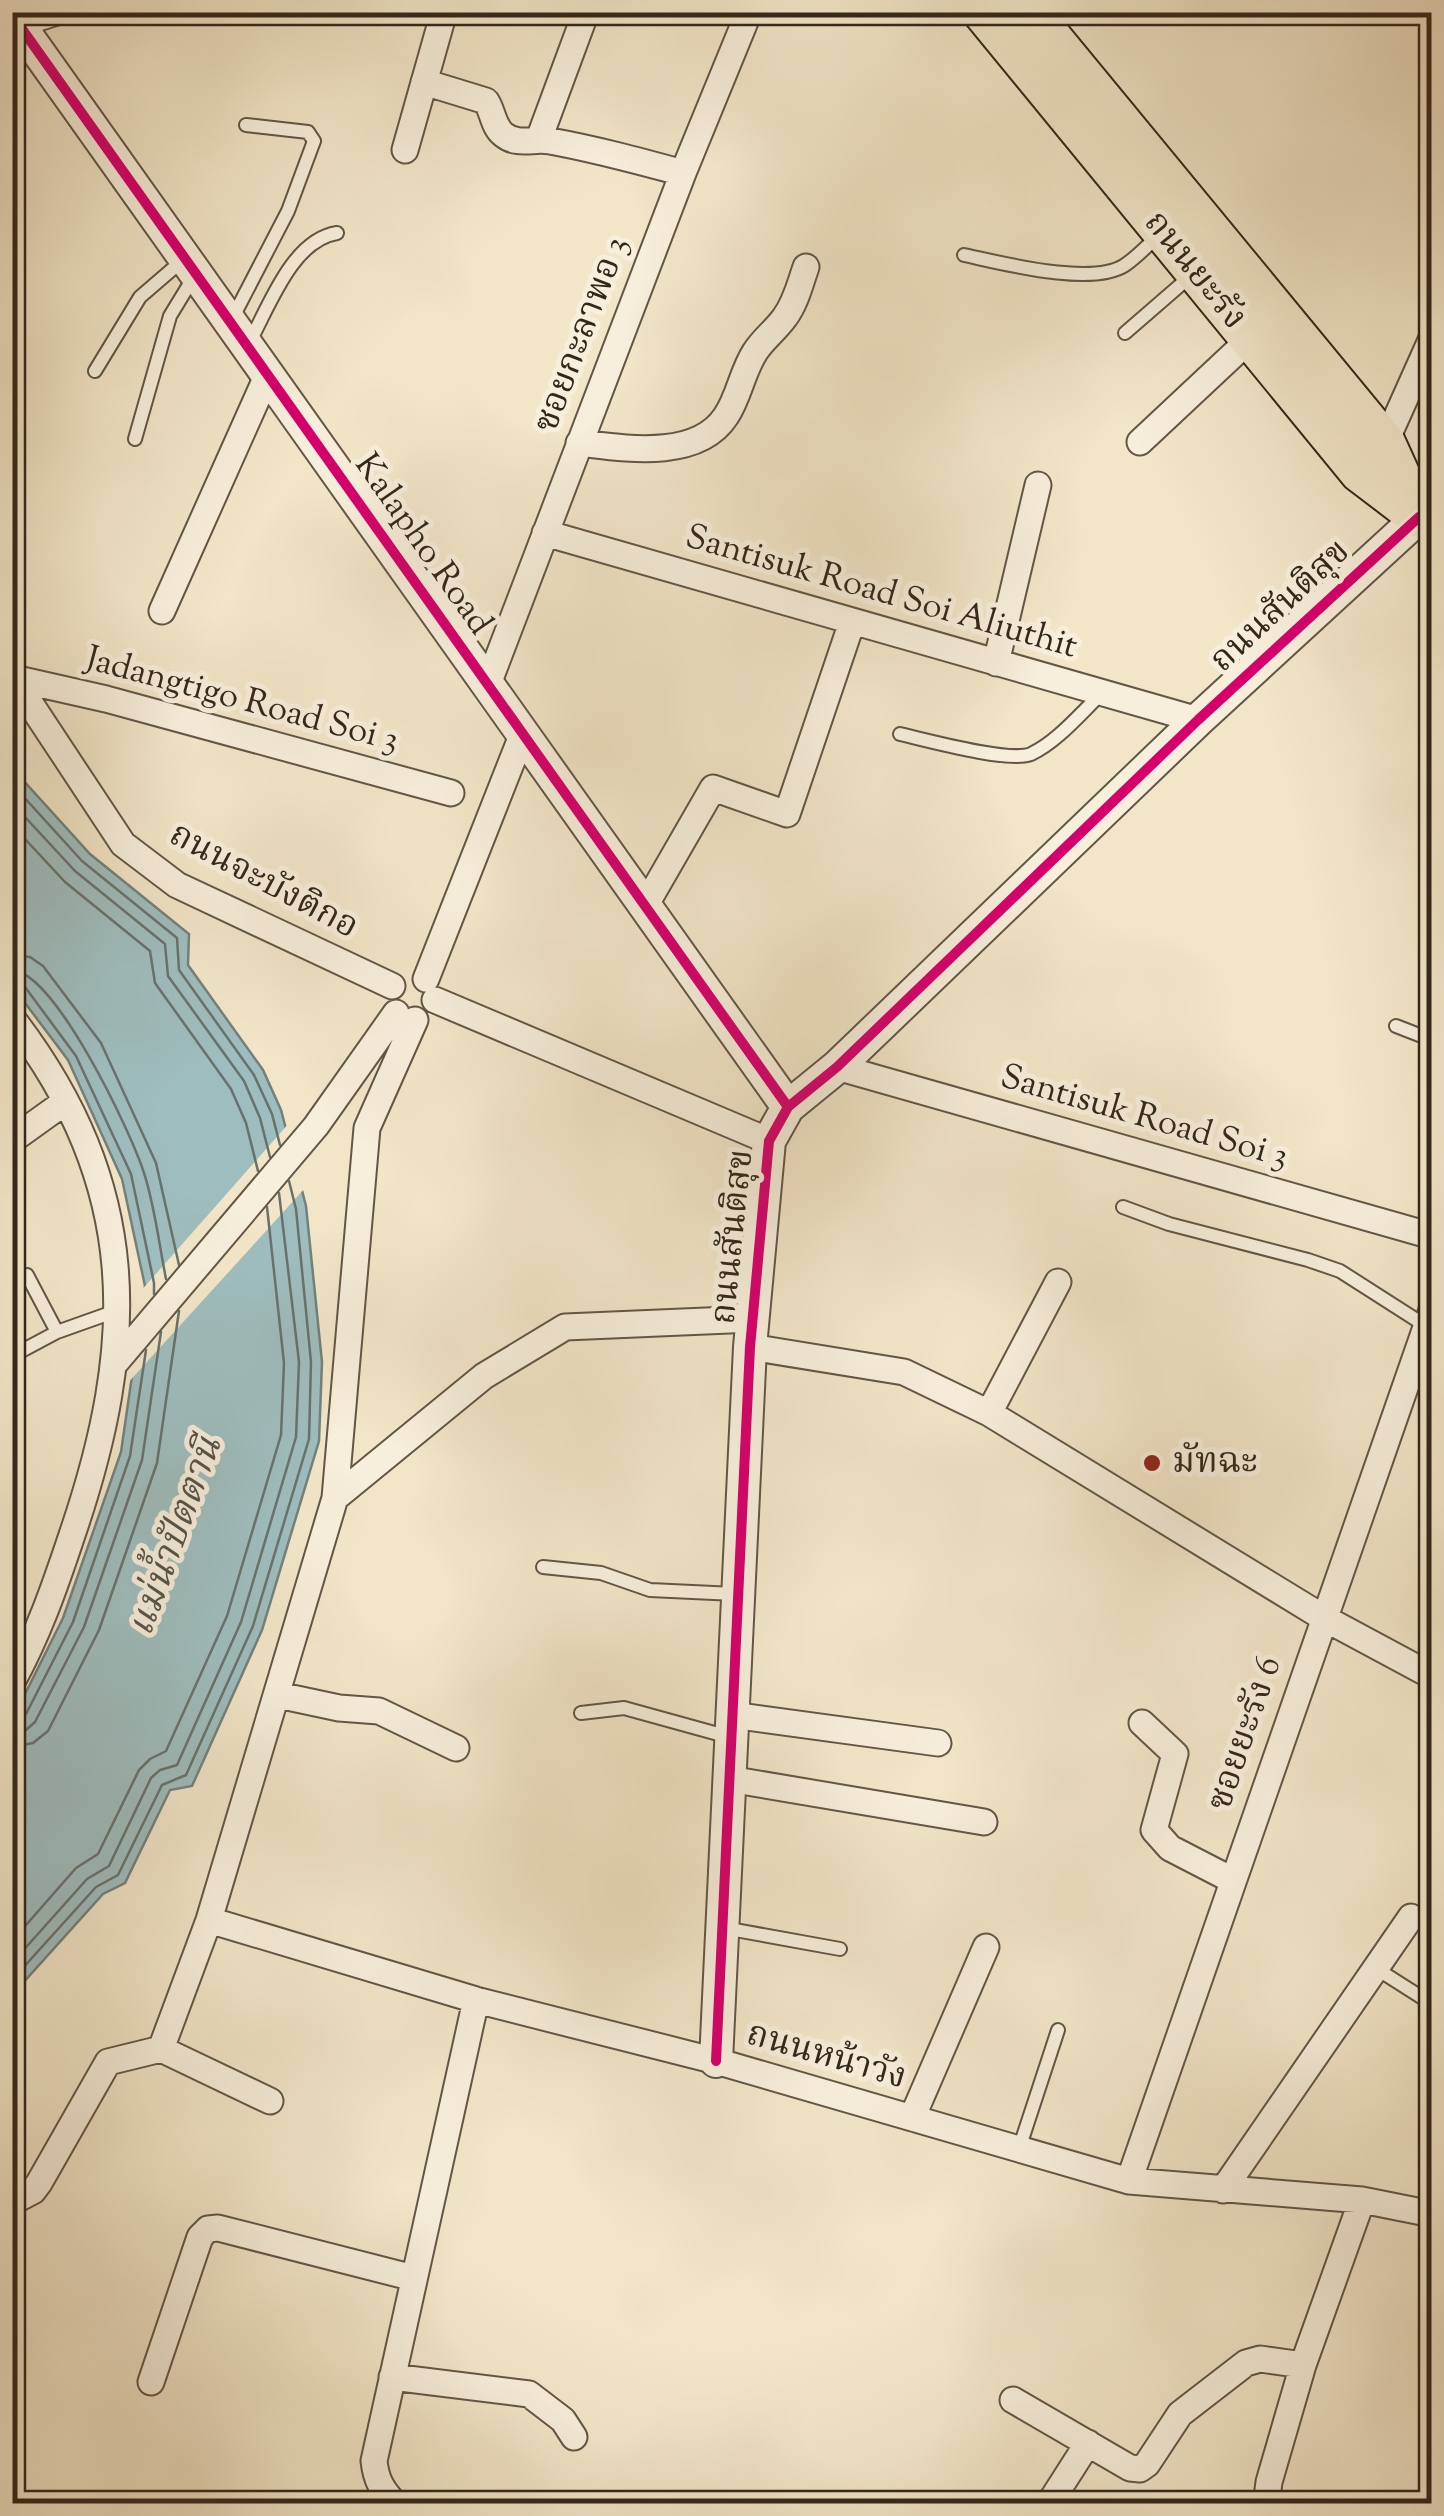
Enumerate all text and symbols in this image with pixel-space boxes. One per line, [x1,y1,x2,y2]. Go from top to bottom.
street label: ถนนยะรัง [1130,200,1258,342]
street label: ซอยกะลาพอ 3 [522,230,644,440]
street label: Kalapho Road [340,444,504,647]
street label: Santisuk Road Soi Aliuthit [679,513,1083,673]
street label: ถนนสันติสุข [1199,528,1363,686]
street label: Jadangtigo Road Soi 3 [78,634,404,767]
street label: ถนนจะบังติกอ [159,811,367,953]
street label: Santisuk Road Soi 3 [994,1053,1294,1183]
street label: ถนนสันติสุข [699,1147,769,1327]
water label: แม่น้ำปัตตานี [111,1426,239,1644]
place label: มัทฉะ [1172,1438,1258,1489]
marker: มัทฉะ [1141,1452,1163,1474]
street label: ซอยยะรัง 6 [1196,1650,1296,1818]
street label: ถนนหน้าวัง [740,2010,912,2104]

